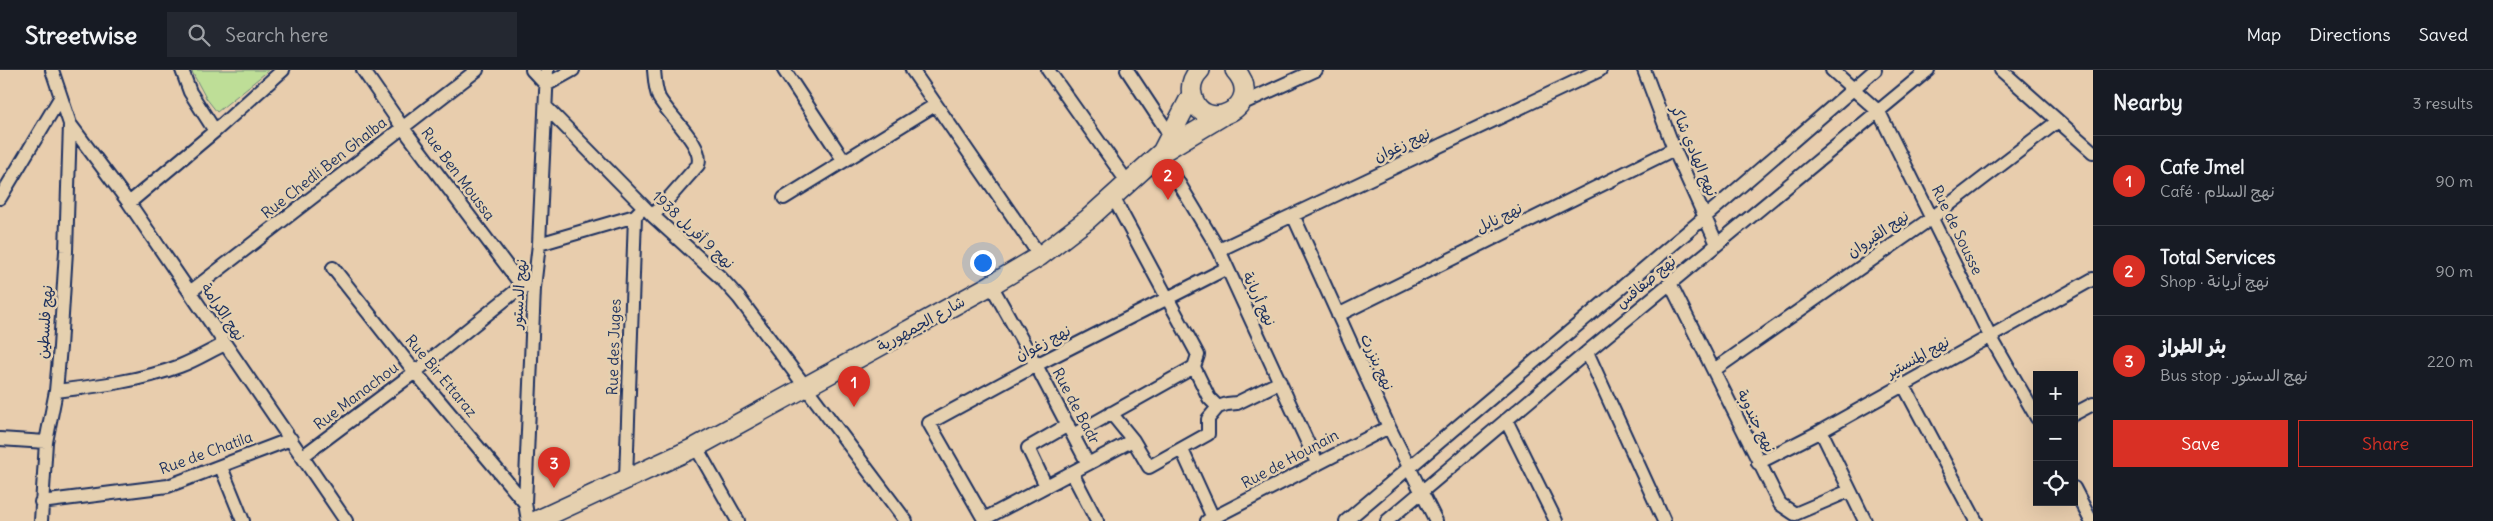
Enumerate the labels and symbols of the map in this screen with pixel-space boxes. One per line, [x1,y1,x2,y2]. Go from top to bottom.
street label: نهج الهادي شاكر [1664,101,1722,200]
street label: Rue Chedli Ben Ghalba [257,112,391,222]
street label: Rue Ben Moussa [417,123,500,224]
street label: نهج زغوان [1371,123,1433,167]
pin: 2 [1152,159,1184,200]
street label: Rue de Sousse [1928,182,1987,278]
street label: نهج 9 أفريل 1938 [648,187,738,273]
street label: نهج نابل [1472,198,1526,238]
street label: نهج القيروان [1843,206,1913,262]
your location [970,250,996,276]
street label: نهج صفاقس [1612,251,1680,313]
street label: نهج الدستور [507,258,531,331]
street label: نهج أريانة [1238,269,1280,329]
street label: نهج الكرامة [196,279,250,345]
street label: نهج فلسطين [32,284,58,360]
street label: شارع الجمهورية [873,292,969,356]
street label: Rue des Juges [602,298,625,396]
street label: نهج زغوان [1012,321,1074,365]
street label: Rue Bir Ettaraz [401,331,481,421]
street label: نهج بنزرت [1356,331,1398,393]
street label: نهج المنستير [1881,331,1953,383]
street label: Rue Manachou [310,357,402,434]
street label: Rue de Badr [1048,364,1104,447]
pin: 1 [838,366,870,407]
street label: نهج جندوبة [1732,386,1780,456]
street label: Rue de Hounain [1238,425,1342,492]
street label: Rue de Chatila [157,427,255,478]
pin: 3 [538,447,570,488]

